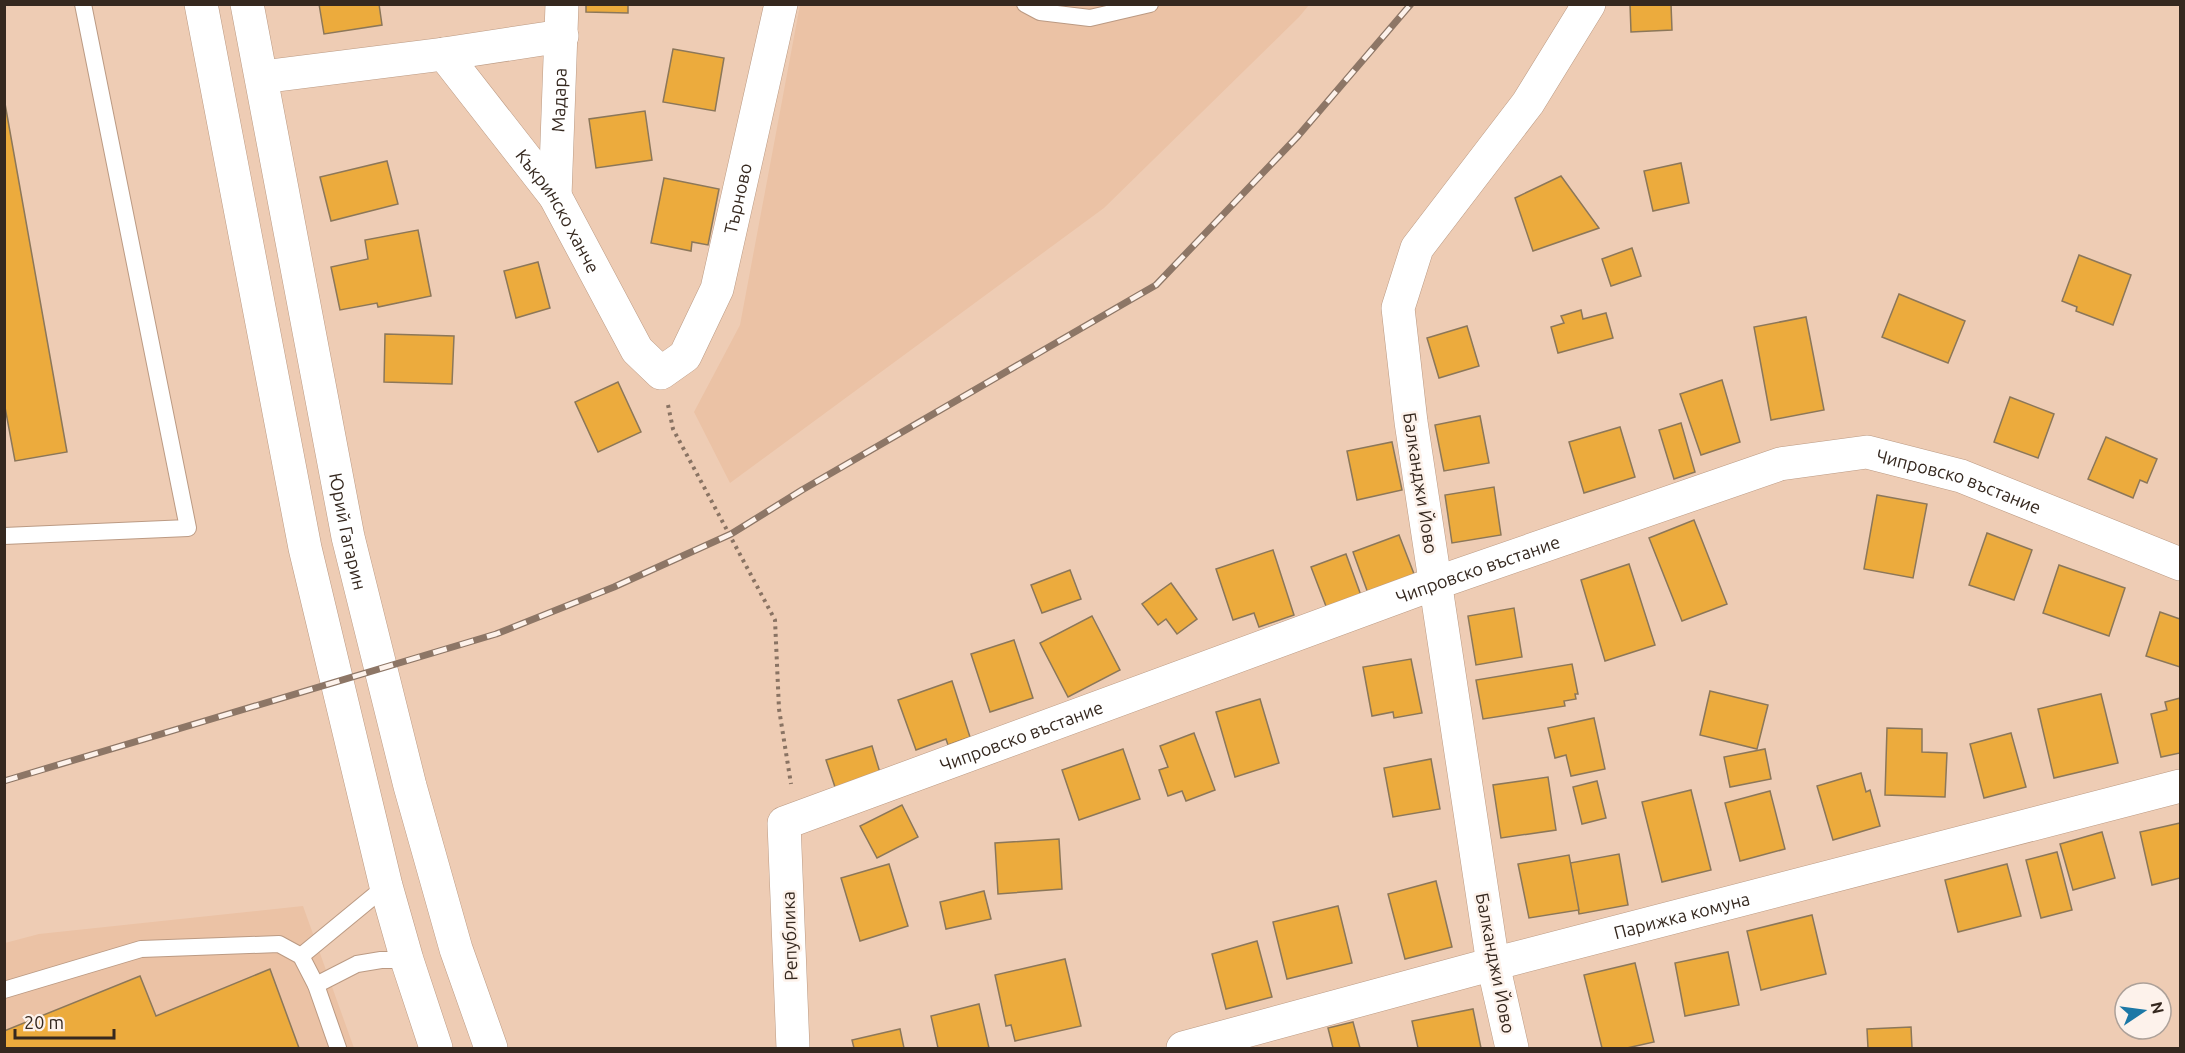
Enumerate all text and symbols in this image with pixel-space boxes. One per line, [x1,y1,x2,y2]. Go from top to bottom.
street label: Мадара [547,67,570,133]
street label: Къкринско ханче [512,145,604,276]
street label: Търново [720,161,755,236]
street label: Балканджи Йово [1400,411,1442,555]
street label: Чипровско въстание [1874,445,2044,517]
street label: Юрий Гагарин [326,471,371,592]
street label: Чипровско въстание [1393,531,1562,607]
street label: Чипровско въстание [937,696,1106,775]
street label: Парижка комуна [1611,888,1752,942]
street label: Република [777,891,801,981]
street label: Балканджи Йово [1473,891,1519,1035]
north arrow [2113,981,2173,1041]
text: N [2148,1000,2168,1015]
scale bar [15,1002,114,1040]
text: 20 m [24,1012,64,1032]

